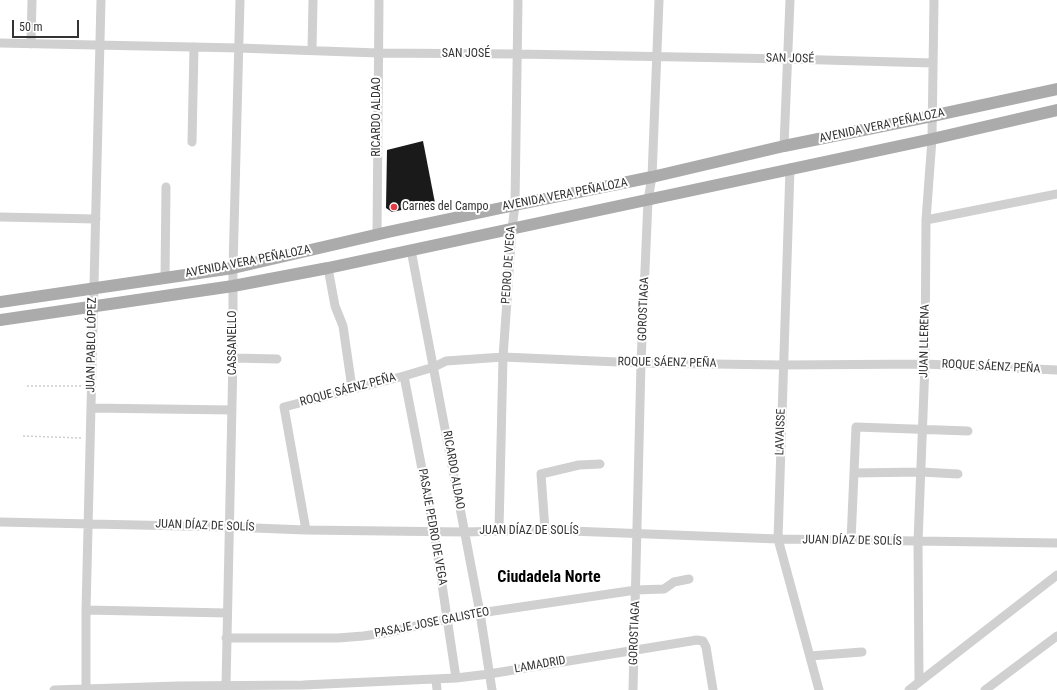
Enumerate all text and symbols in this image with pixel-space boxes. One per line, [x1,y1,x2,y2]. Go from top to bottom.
scale bar [14,12,81,38]
text: 50 m [19,20,43,34]
street label: SAN JOSÉ [442,47,490,61]
street label: SAN JOSÉ [766,51,814,67]
street label: RICARDO ALDAO [370,77,384,157]
street label: AVENIDA VERA PEÑALOZA [818,106,946,146]
street label: AVENIDA VERA PEÑALOZA [501,176,629,214]
place label: Carnes del Campo [402,200,488,214]
marker: Carnes del Campo [389,202,399,212]
street label: PEDRO DE VEGA [499,226,519,304]
street label: AVENIDA VERA PEÑALOZA [184,243,312,281]
street label: GOROSTIAGA [636,277,652,341]
street label: JUAN PABLO LÓPEZ [84,297,100,393]
street label: JUAN LLERENA [917,304,933,378]
street label: CASSANELLO [226,311,240,375]
street label: ROQUE SÁENZ PEÑA [617,355,717,371]
street label: ROQUE SÁENZ PEÑA [941,357,1041,377]
street label: ROQUE SÁENZ PEÑA [298,370,398,410]
street label: LAVAISSE [773,408,789,456]
street label: RICARDO ALDAO [439,430,467,510]
street label: PASAJE PEDRO DE VEGA [415,467,449,587]
street label: JUAN DÍAZ DE SOLÍS [155,517,255,535]
street label: JUAN DÍAZ DE SOLÍS [479,524,579,538]
street label: JUAN DÍAZ DE SOLÍS [802,533,902,549]
district label: Ciudadela Norte [497,568,601,588]
street label: GOROSTIAGA [627,601,643,665]
street label: PASAJE JOSE GALISTEO [373,605,491,641]
street label: LAMADRID [513,653,567,677]

